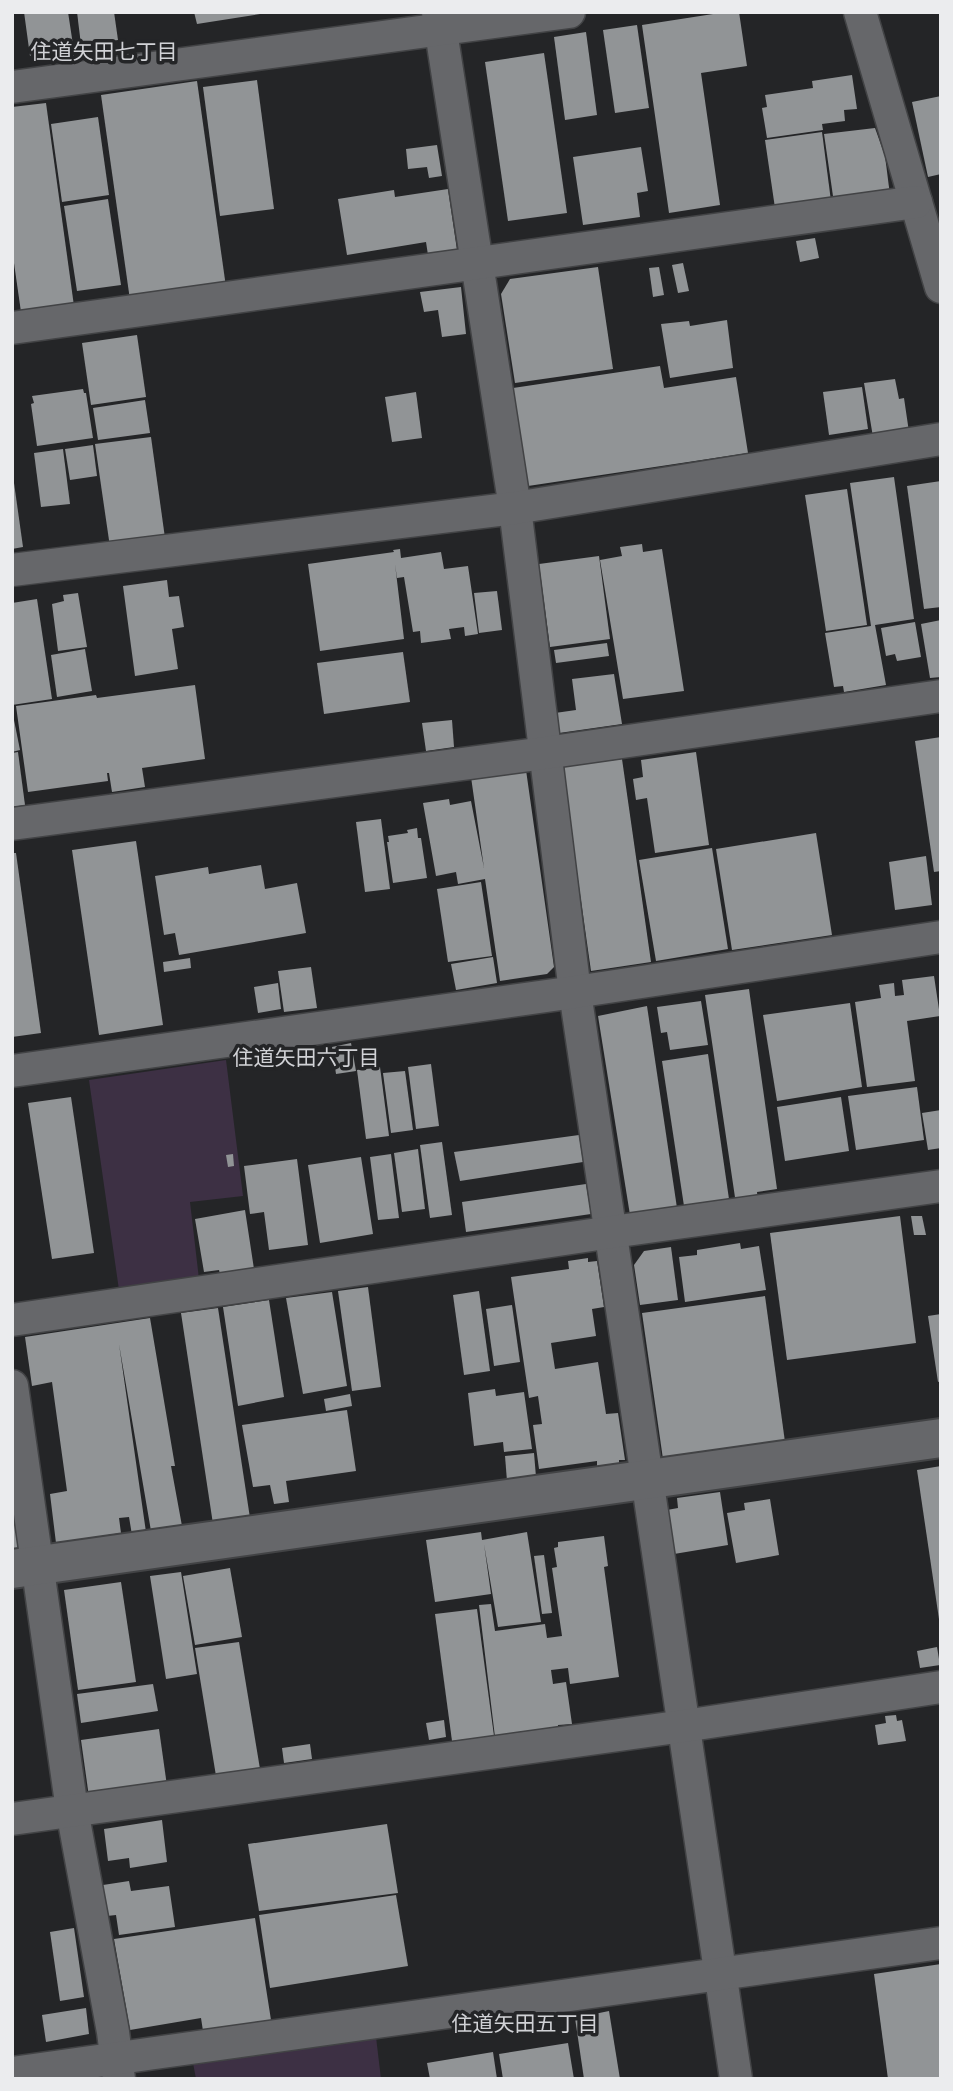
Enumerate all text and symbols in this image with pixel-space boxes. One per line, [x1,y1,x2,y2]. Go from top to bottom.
district label: 住道矢田七丁目 [31,38,178,66]
district label: 住道矢田六丁目 [233,1044,380,1072]
district label: 住道矢田五丁目 [452,2010,599,2038]

